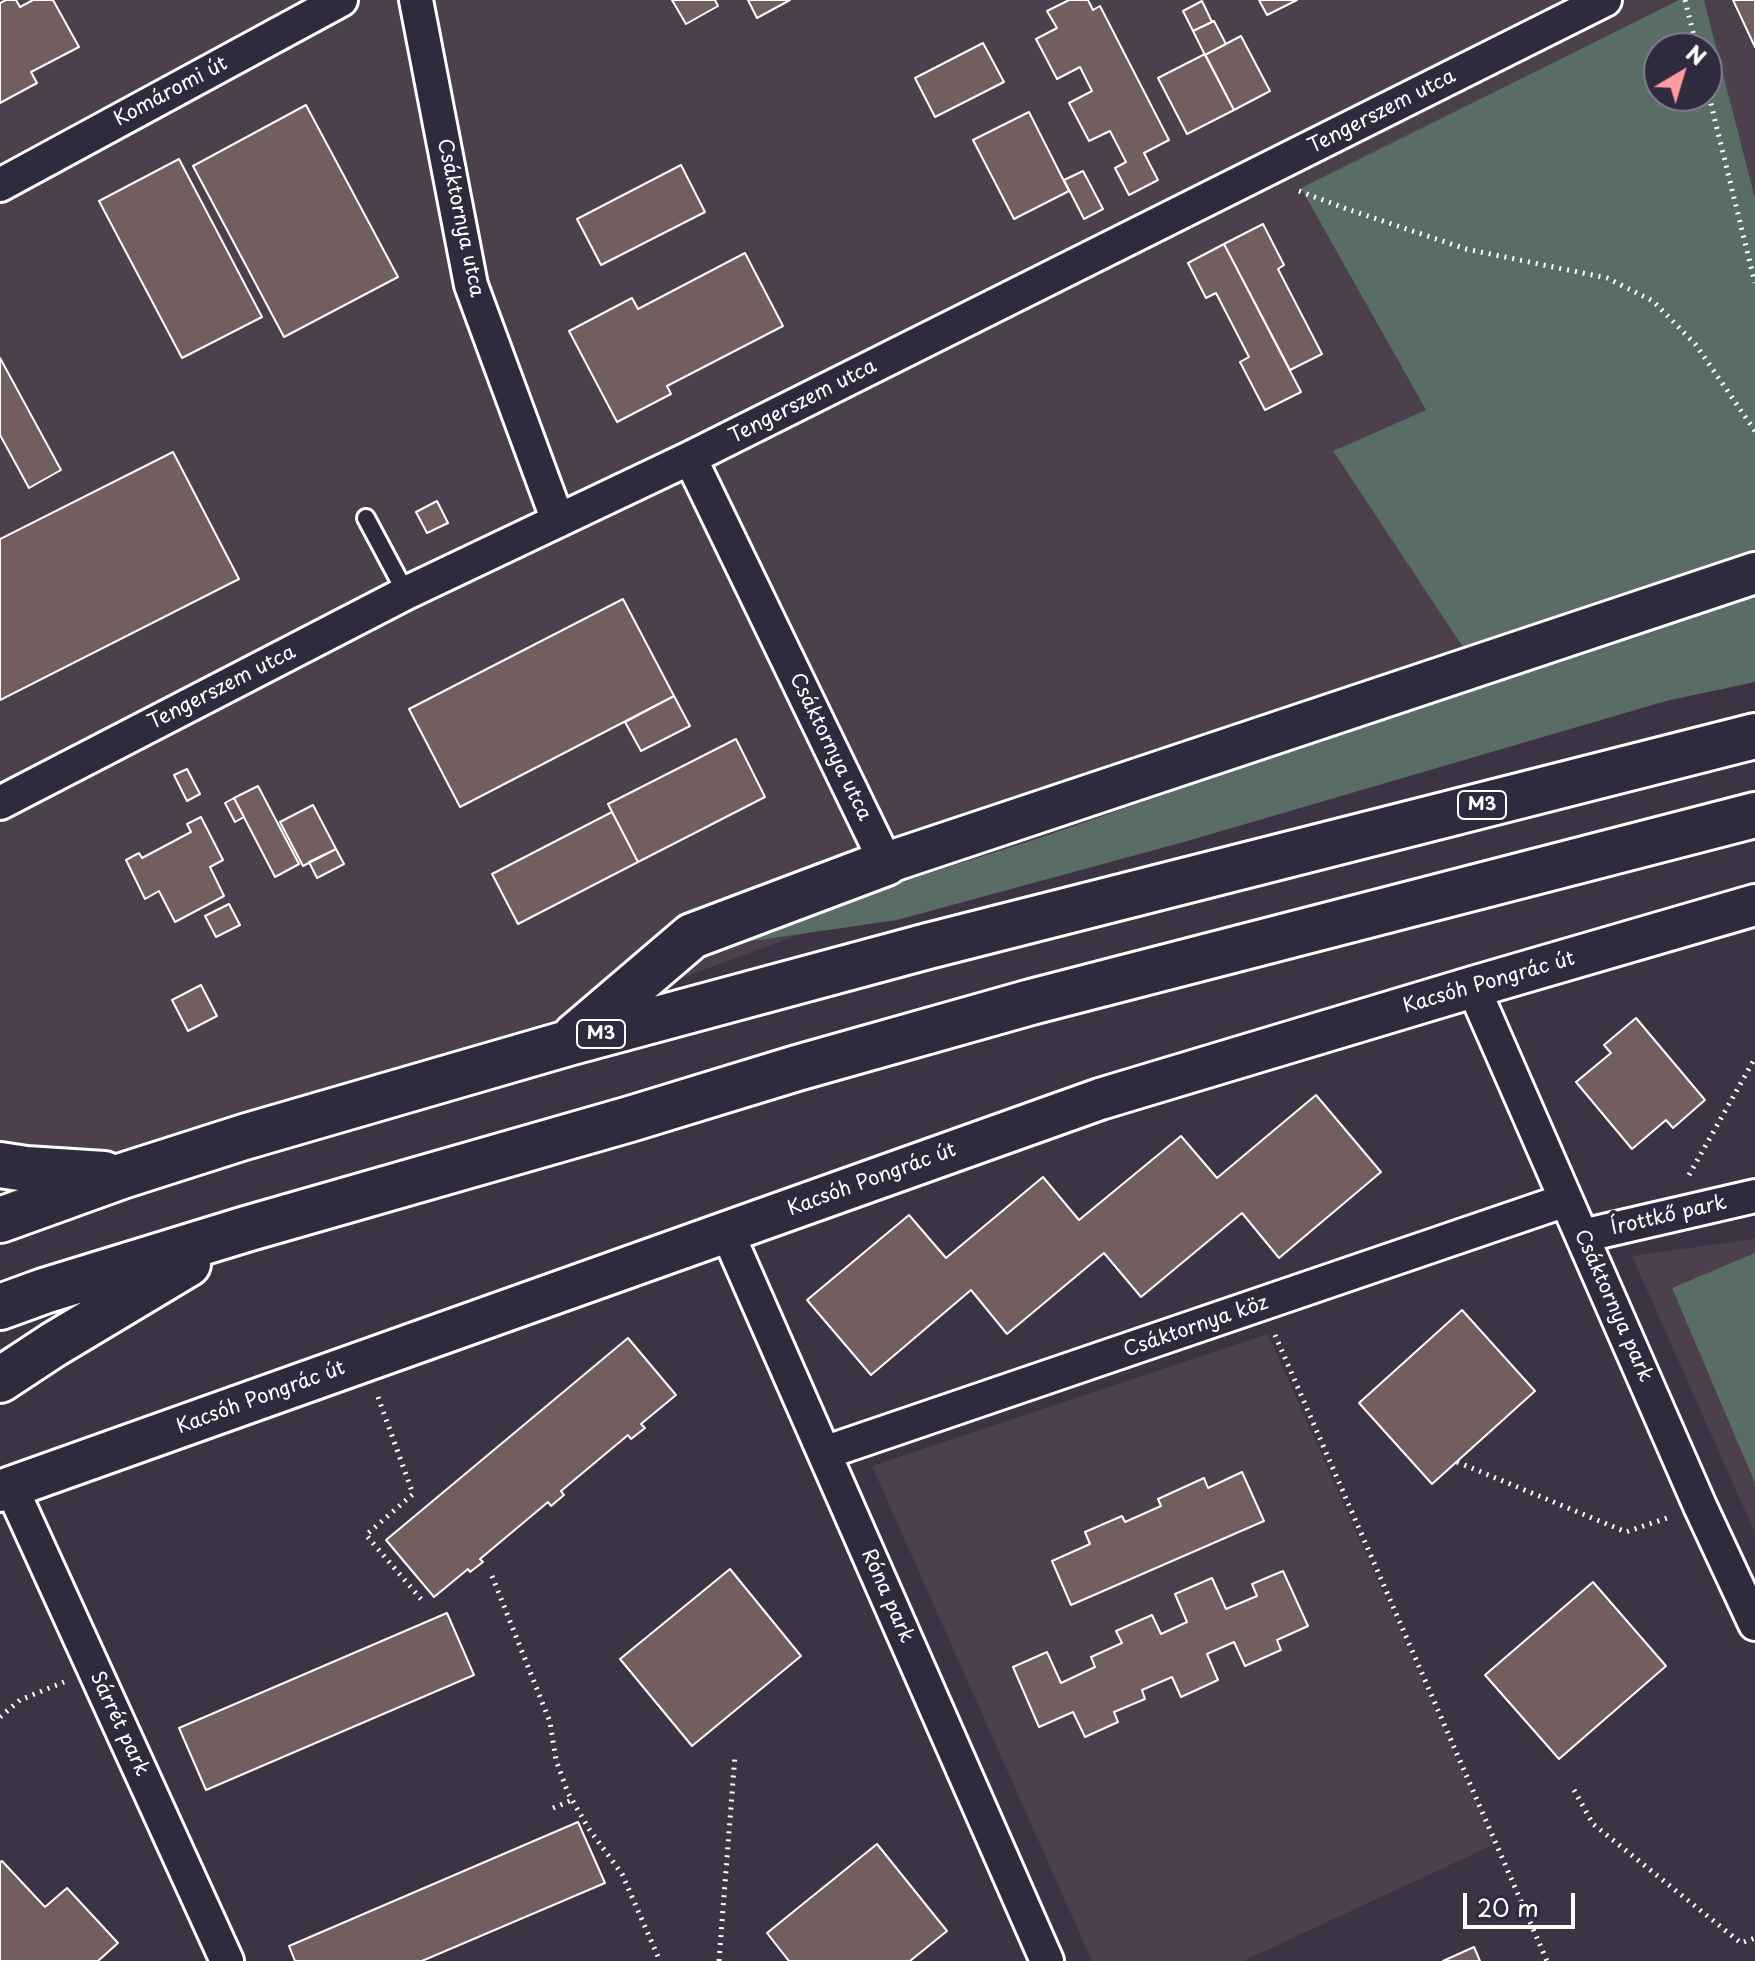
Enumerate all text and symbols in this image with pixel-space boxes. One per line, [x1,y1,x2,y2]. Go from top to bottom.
north arrow [1643,32,1723,112]
text: N [1680,36,1714,73]
street label: Komáromi út [110,52,232,132]
street label: Tengerszem utca [1304,64,1460,160]
street label: Csáktornya utca [432,137,488,299]
street label: Tengerszem utca [725,354,881,450]
street label: Tengerszem utca [144,640,300,736]
street label: Csáktornya utca [784,669,876,825]
road number: M3 [1458,791,1506,819]
street label: Kacsóh Pongrác út [1400,947,1578,1019]
road number: M3 [577,1020,625,1048]
street label: Kacsóh Pongrác út [785,1138,959,1222]
street label: Írottkő park [1609,1191,1729,1241]
street label: Csáktornya park [1569,1226,1657,1386]
street label: Csáktornya köz [1120,1291,1272,1363]
street label: Kacsóh Pongrác út [174,1356,348,1440]
street label: Róna park [856,1545,918,1647]
street label: Sárrét park [84,1668,154,1780]
scale bar [1467,1877,1579,1927]
text: 20 m [1477,1889,1539,1925]

